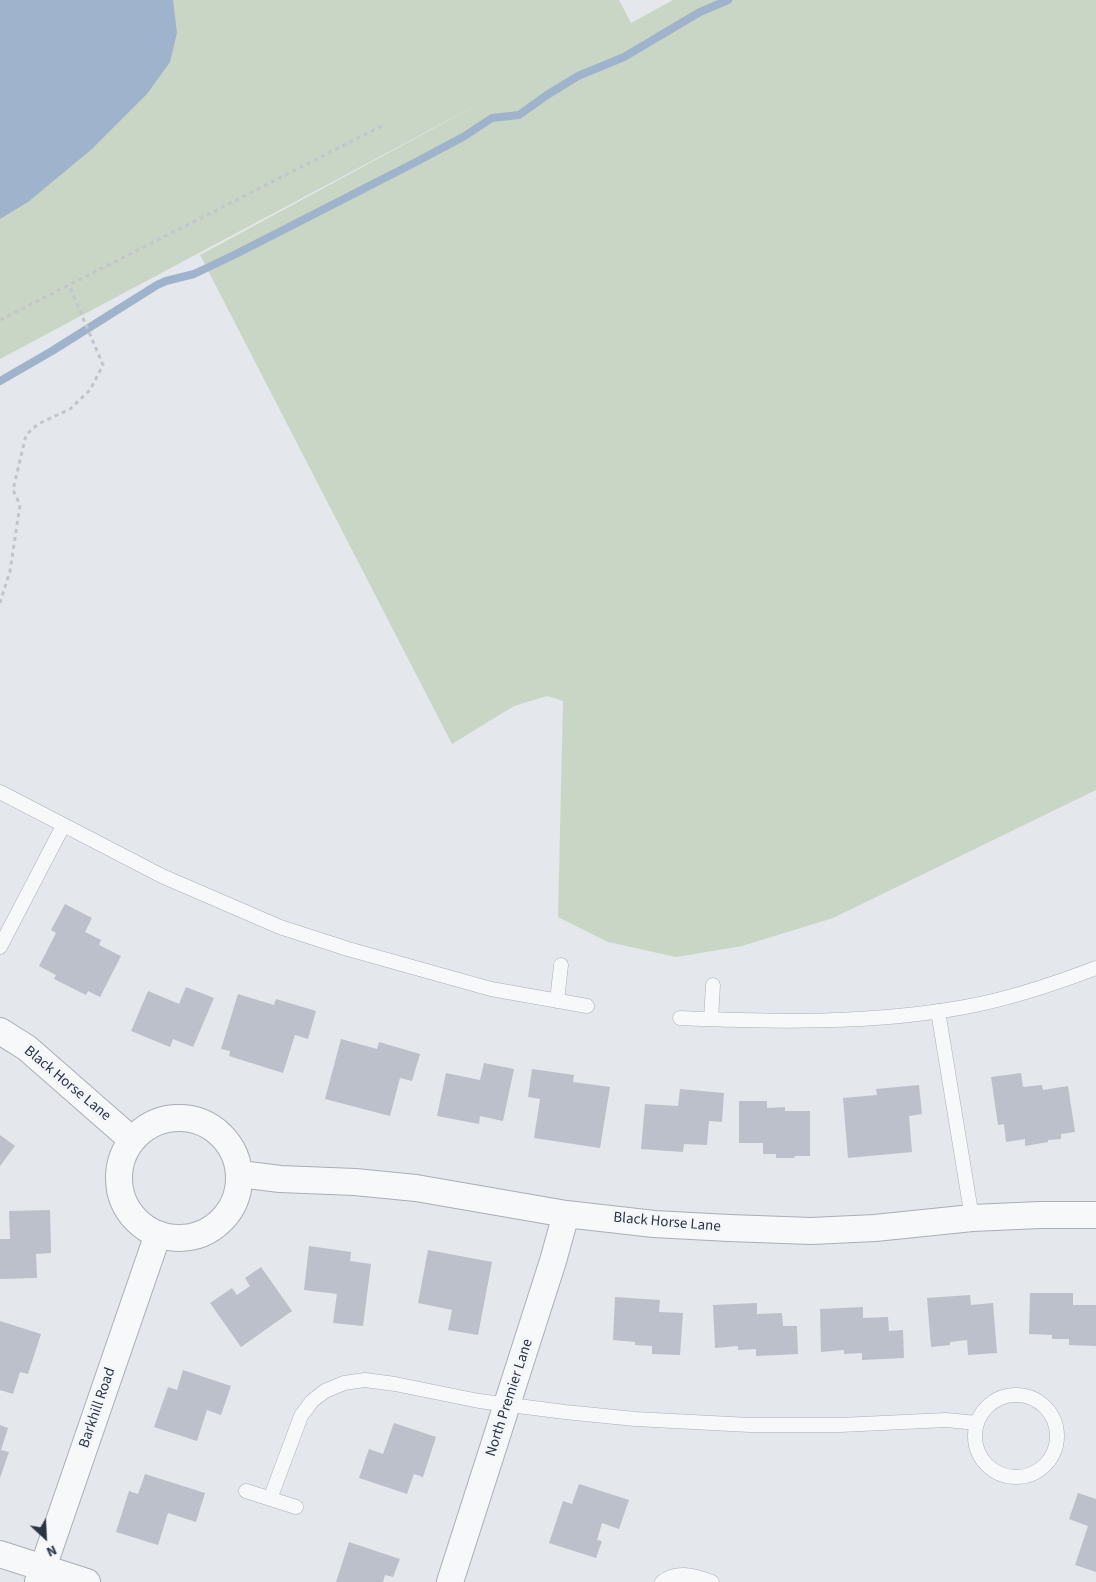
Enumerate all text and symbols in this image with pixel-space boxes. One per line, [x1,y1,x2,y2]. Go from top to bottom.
street label: Black Horse Lane [20,1042,114,1126]
street label: Black Horse Lane [613,1209,721,1237]
street label: North Premier Lane [483,1337,537,1459]
street label: Barkhill Road [76,1365,120,1451]
north arrow [20,1512,70,1562]
text: N [43,1540,60,1562]

